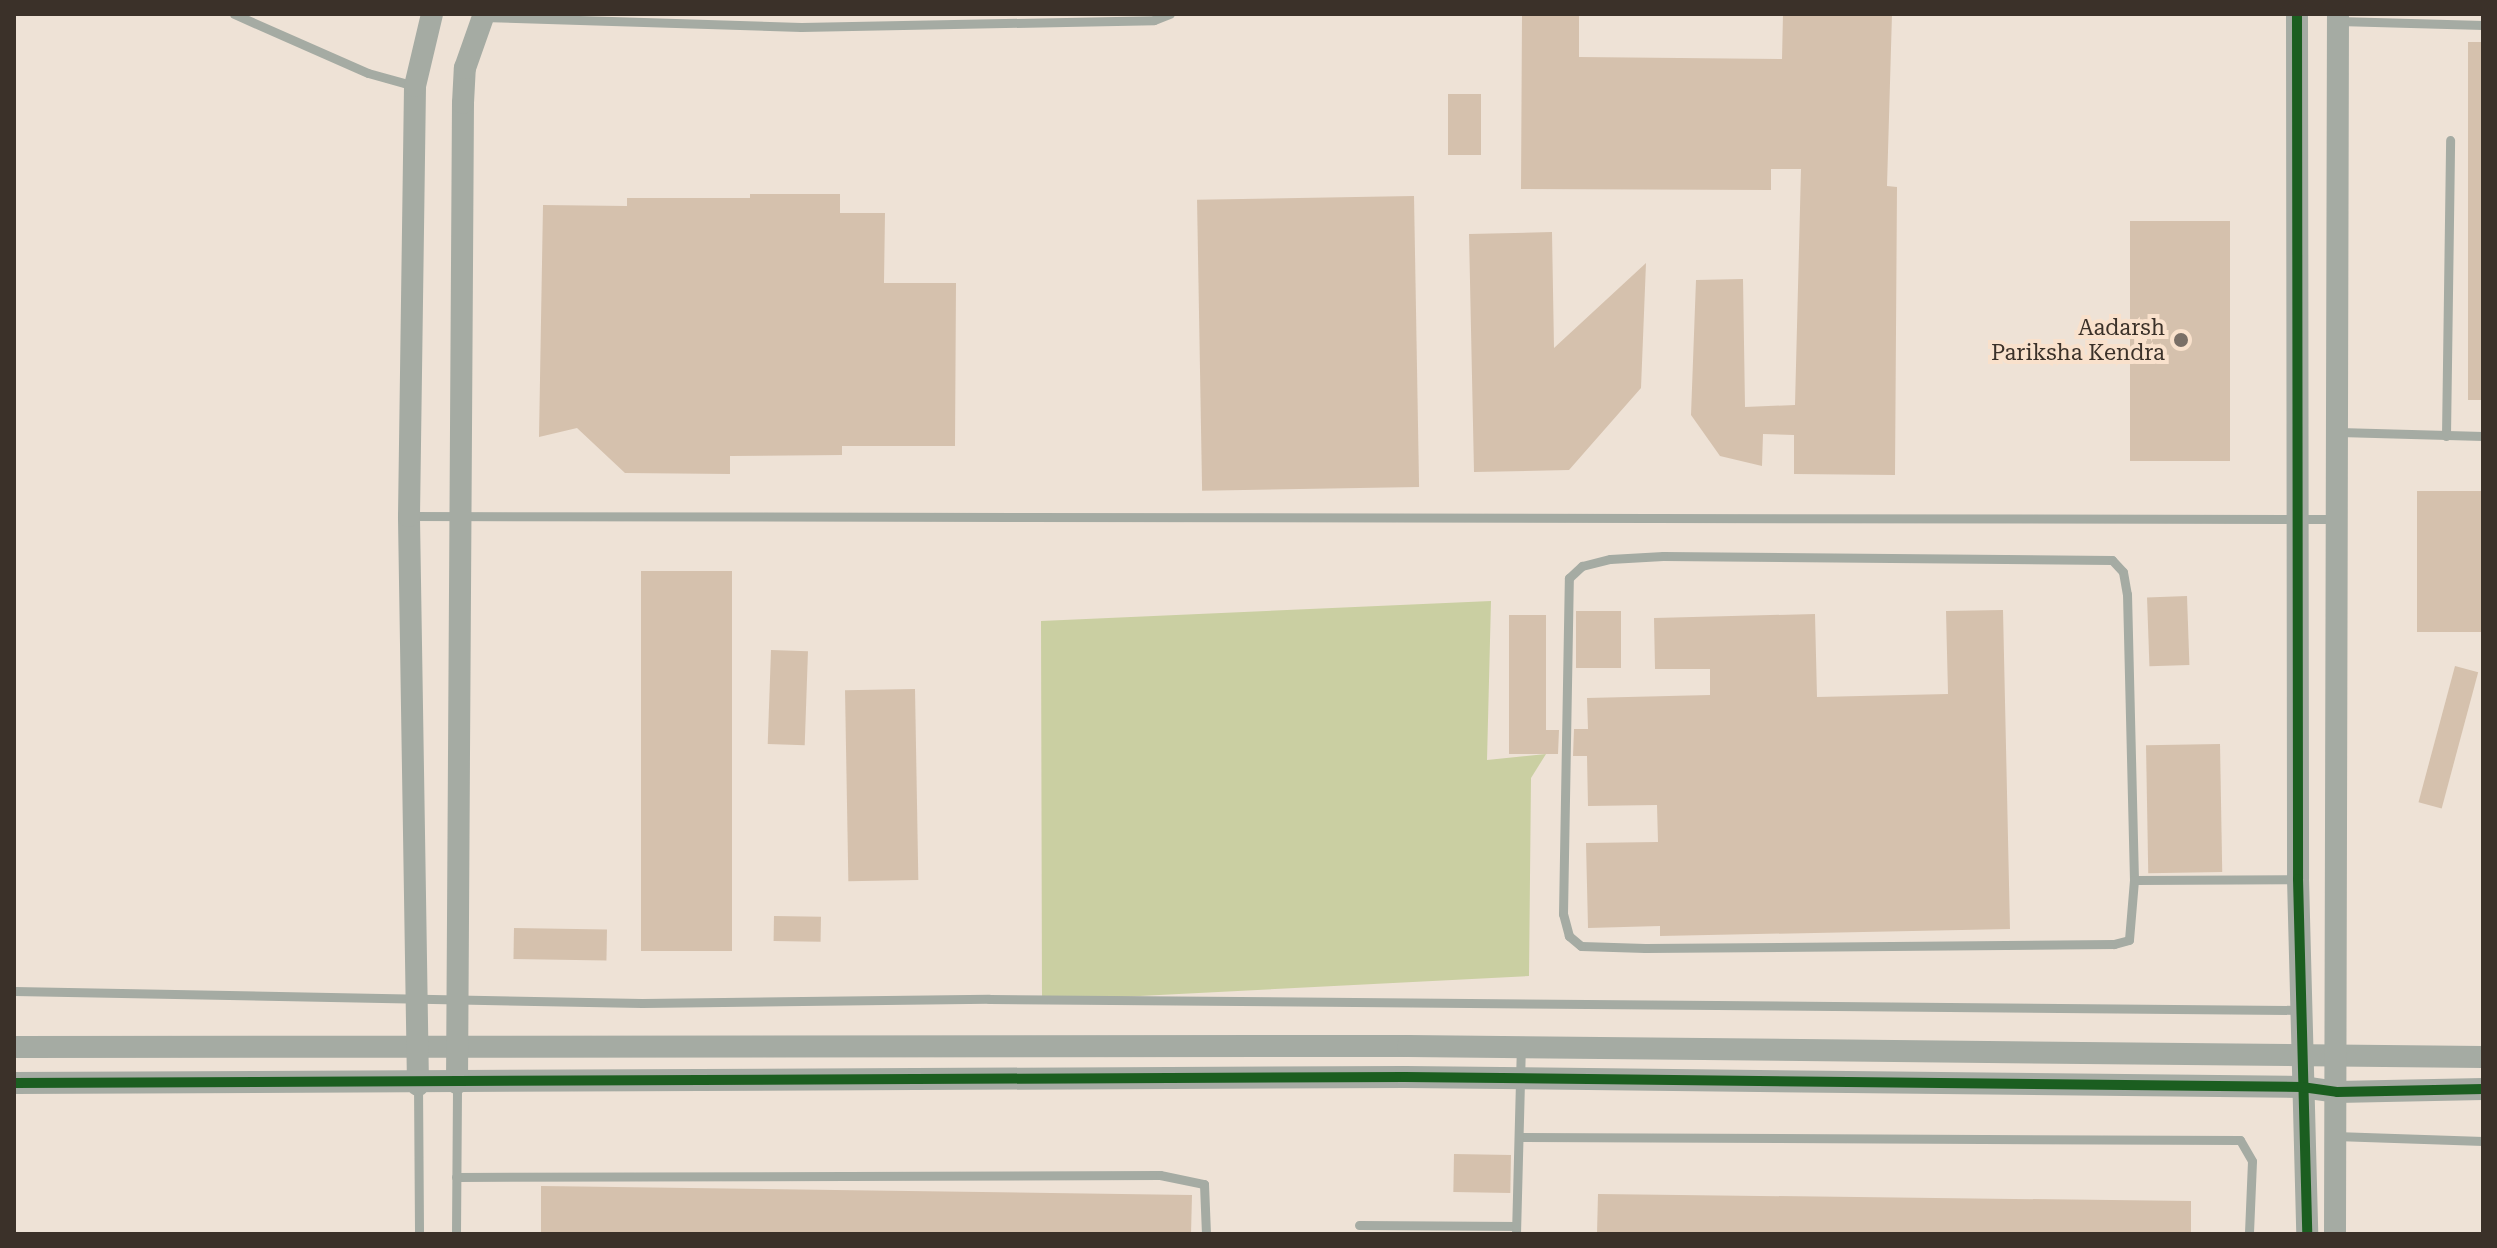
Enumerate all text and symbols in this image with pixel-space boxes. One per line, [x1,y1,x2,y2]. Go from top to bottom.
place label: Aadarsh Pariksha Kendra [1991,314,2165,366]
marker: Aadarsh Pariksha Kendra [2172,331,2190,349]

